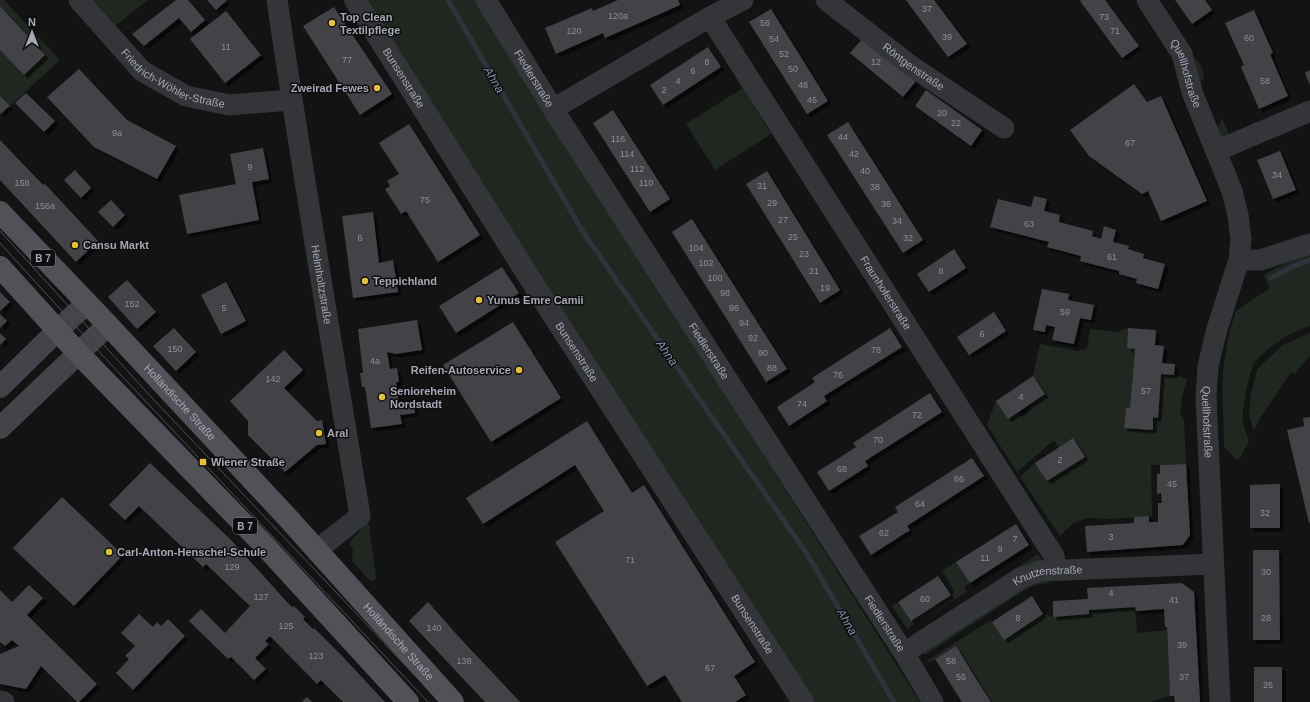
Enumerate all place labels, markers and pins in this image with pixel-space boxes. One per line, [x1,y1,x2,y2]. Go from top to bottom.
place label: Top Clean Textilpflege [340,11,400,36]
marker: Top Clean Textilpflege [327,18,337,28]
place label: Zweirad Fewes [291,82,369,94]
marker: Zweirad Fewes [372,83,382,93]
place label: Cansu Markt [83,239,149,251]
marker: Cansu Markt [70,240,80,250]
place label: Teppichland [373,275,437,287]
marker: Teppichland [360,276,370,286]
place label: Yunus Emre Camii [487,294,584,306]
marker: Yunus Emre Camii [474,295,484,305]
place label: Reifen-Autoservice [411,364,511,376]
marker: Reifen-Autoservice [514,365,524,375]
place label: Senioreheim Nordstadt [390,385,456,410]
marker: Senioreheim Nordstadt [377,392,387,402]
place label: Aral [327,427,348,439]
marker: Aral [314,428,324,438]
place label: Wiener Straße [211,456,285,468]
marker: Wiener Straße [198,457,208,467]
place label: Carl-Anton-Henschel-Schule [117,546,266,558]
marker: Carl-Anton-Henschel-Schule [104,547,114,557]

